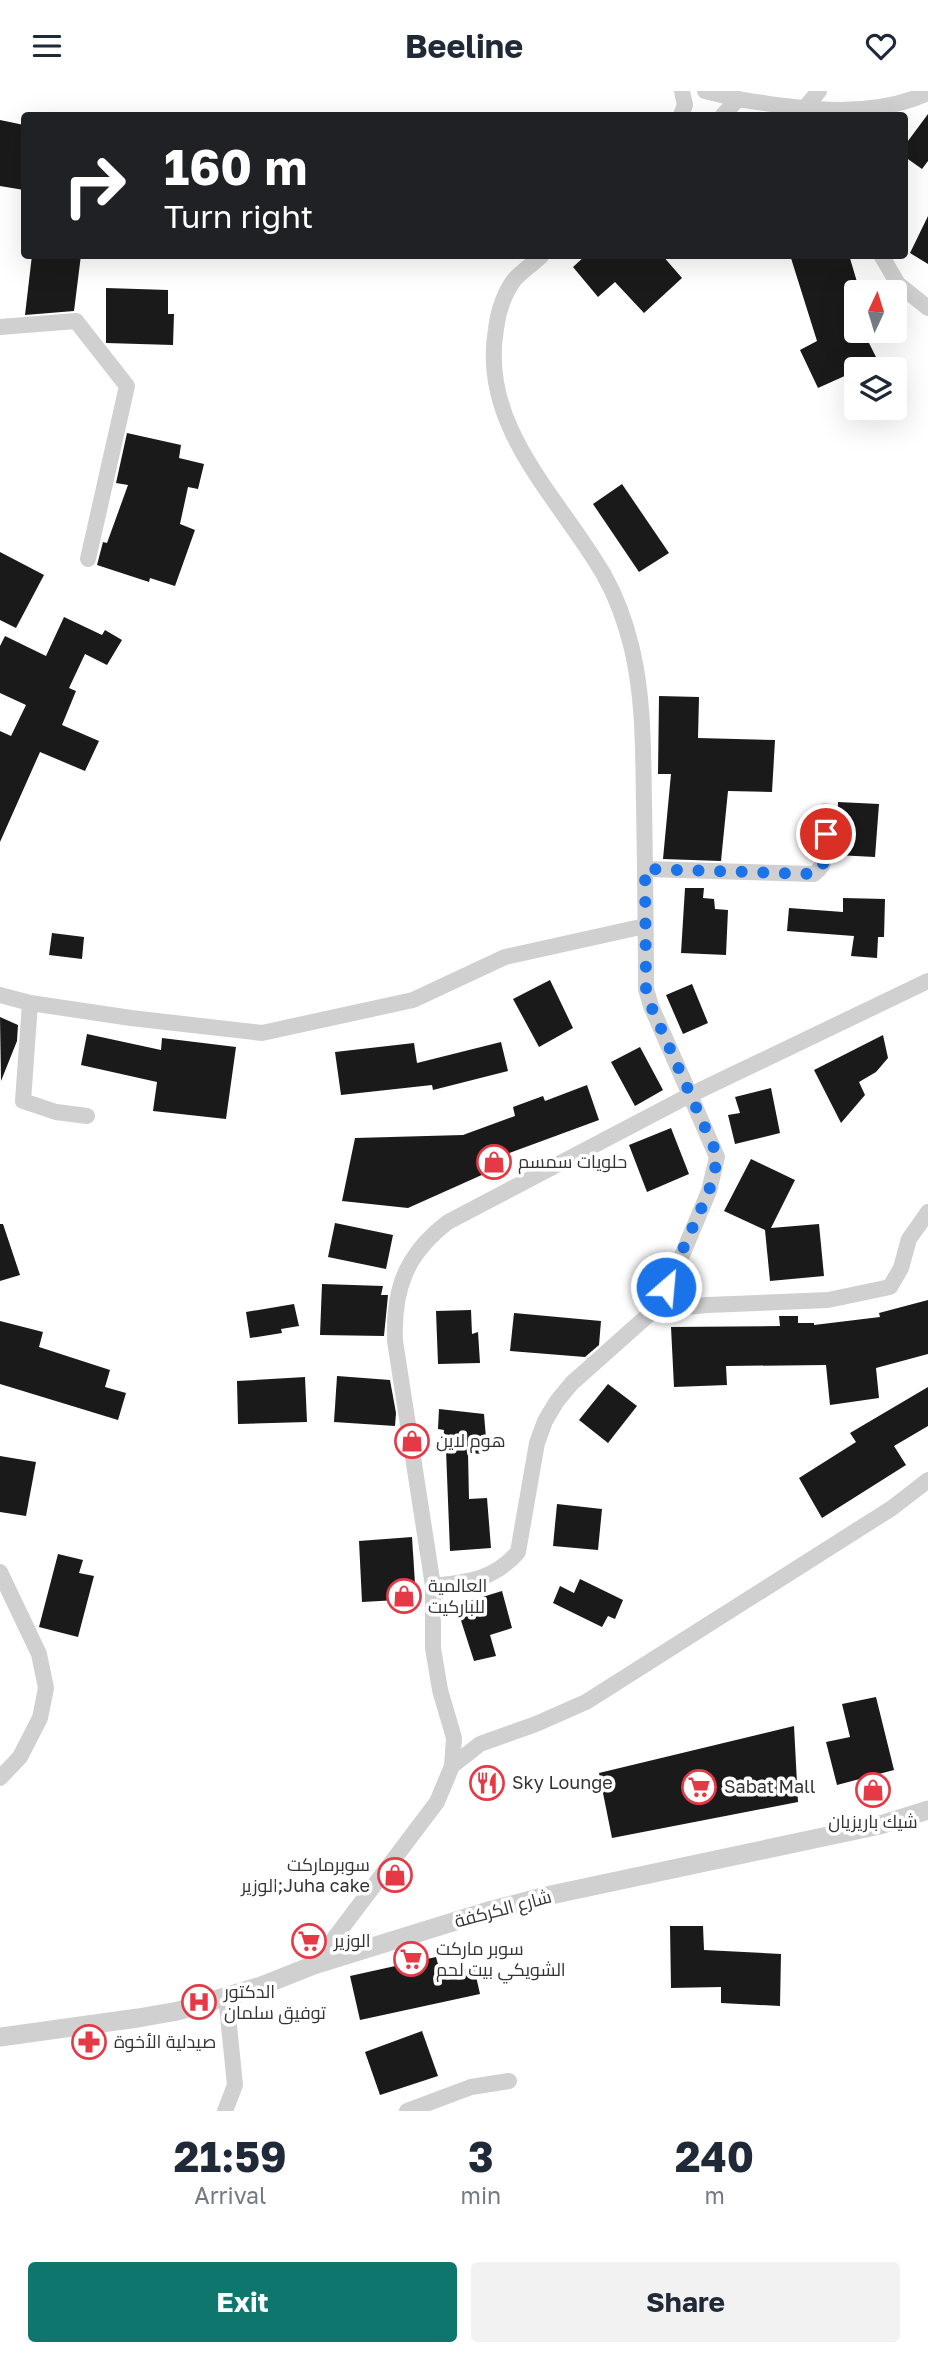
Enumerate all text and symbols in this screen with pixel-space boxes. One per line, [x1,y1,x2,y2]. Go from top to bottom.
icon: menu [28,27,66,65]
text: Beeline [405,27,523,65]
icon: heart [862,27,900,65]
text: 160 m [164,137,307,196]
icon: right [49,140,140,231]
text: Turn right [164,197,313,235]
north arrow [844,280,906,343]
map controls [844,280,907,420]
button: layers [844,357,907,420]
pin [796,804,856,864]
icon: arrive [807,815,845,853]
shop icon: حلويات سمسم [475,1143,513,1181]
place label: حلويات سمسم [518,1150,627,1174]
position arrow [629,1250,703,1324]
shop icon: هوم لاين [393,1422,431,1460]
place label: هوم لاين [436,1429,505,1453]
place label: العالمية للباركيت [428,1574,487,1618]
shop icon: العالمية للباركيت [385,1577,423,1615]
restaurant icon: Sky Lounge [468,1764,506,1802]
supermarket icon: Sabat Mall [680,1768,718,1806]
place label: Sky Lounge [512,1771,613,1793]
shop icon: شيك باريزيان [854,1771,892,1809]
place label: Sabat Mall [724,1775,816,1797]
place label: شيك باريزيان [828,1810,918,1833]
place label: سوبرماركت الوزير;Juha cake [240,1853,370,1897]
shop icon: سوبرماركت الوزير;Juha cake [376,1856,414,1894]
street label: شارع الكركفة [452,1885,554,1933]
supermarket icon: الوزير [290,1922,328,1960]
place label: الوزير [333,1929,371,1952]
place label: سوبر ماركت الشويكي بيت لحم [436,1937,566,1984]
supermarket icon: سوبر ماركت الشويكي بيت لحم [392,1940,430,1978]
place label: الدكتور توفيق سلمان [223,1980,326,2025]
hospital icon: الدكتور توفيق سلمان [180,1983,218,2021]
pharmacy icon: صيدلية الأخوة [70,2023,108,2061]
place label: صيدلية الأخوة [114,2030,216,2053]
text: 21:59 [174,2131,287,2181]
text: 3 [468,2131,494,2181]
text: 240 [675,2131,754,2181]
text: Arrival [194,2181,266,2209]
text: min [461,2181,501,2209]
text: m [704,2181,725,2209]
button: Exit [28,2262,457,2342]
button: Share [471,2262,900,2342]

